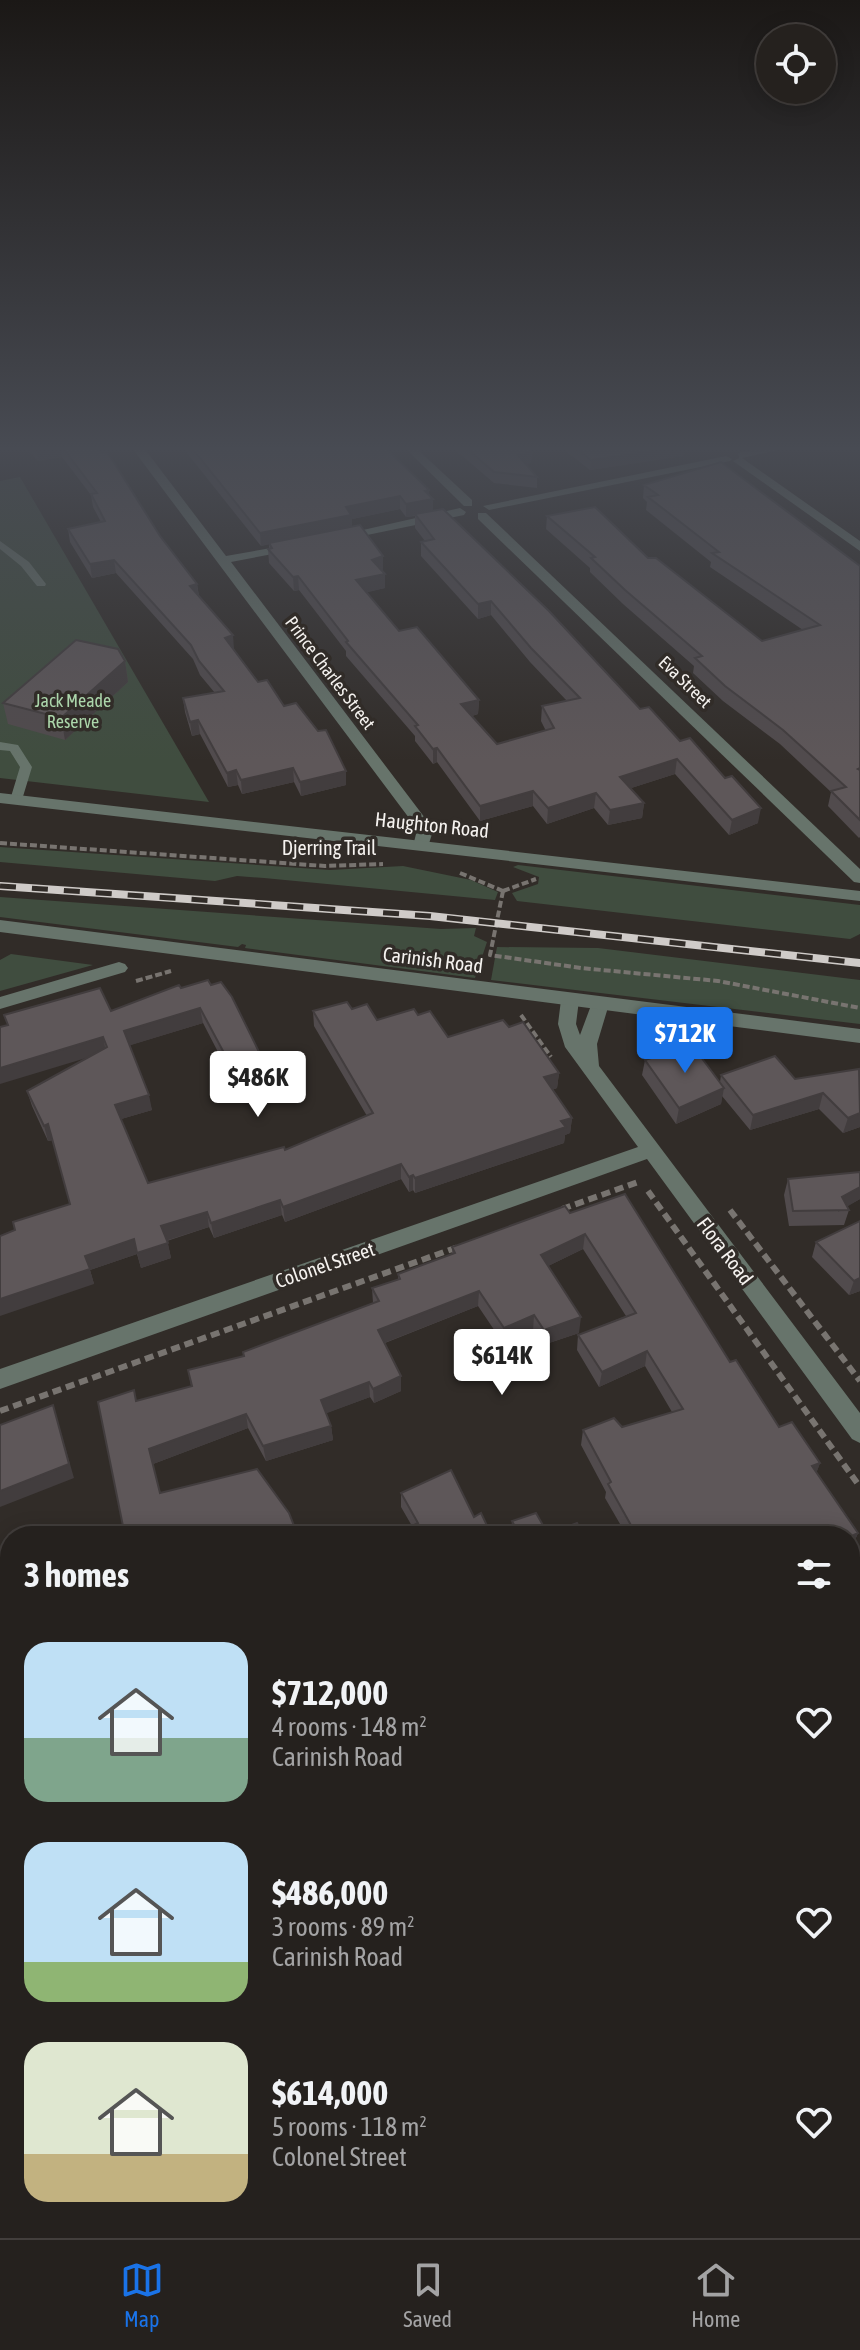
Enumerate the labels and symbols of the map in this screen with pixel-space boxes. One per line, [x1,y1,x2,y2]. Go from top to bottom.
street label: Prince Charles Street [281,612,380,733]
street label: Eva Street [655,651,716,712]
park label: Jack Meade Reserve [35,690,111,732]
street label: Haughton Road [374,807,490,842]
street label: Djerring Trail [282,836,377,859]
street label: Carinish Road [382,942,484,977]
pin: $712K [629,1007,741,1075]
pin: $486K [202,1051,314,1119]
street label: Flora Road [693,1213,758,1289]
street label: Colonel Street [272,1237,378,1292]
pin: $614K [446,1329,558,1397]

